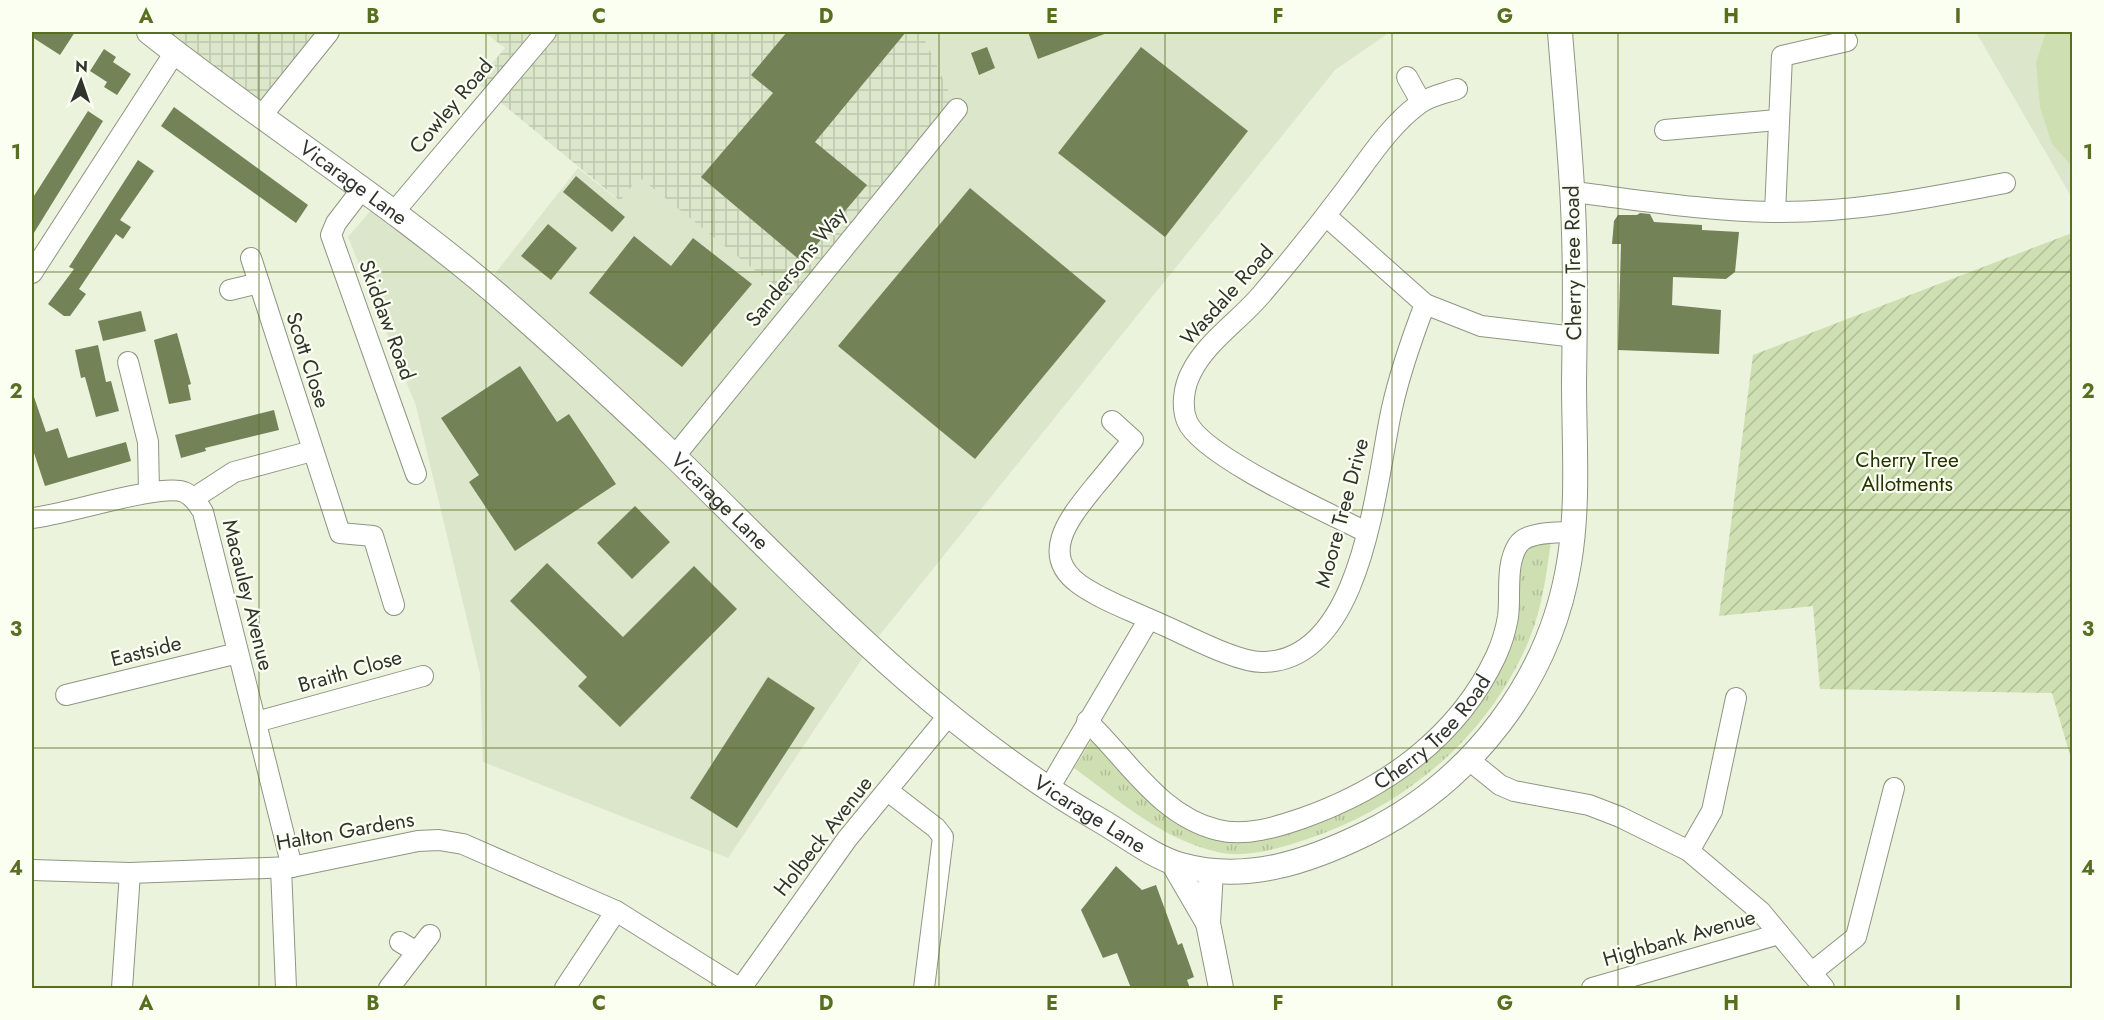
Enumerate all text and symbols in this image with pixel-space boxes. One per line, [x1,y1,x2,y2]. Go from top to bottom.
text: A [138,2,154,31]
text: B [366,2,380,31]
text: C [592,2,606,31]
text: D [819,2,833,31]
text: E [1046,2,1058,31]
text: F [1272,2,1284,31]
text: G [1497,2,1513,31]
text: H [1723,2,1739,31]
text: I [1955,2,1961,31]
north arrow [51,51,111,111]
street label: Cowley Road [402,52,500,160]
text: N [75,55,88,78]
street label: Vicarage Lane [293,133,414,233]
text: 1 [11,138,21,167]
text: 1 [2083,138,2093,167]
street label: Cherry Tree Road [1557,185,1589,341]
street label: Sandersons Way [738,200,854,333]
street label: Wasdale Road [1174,238,1280,352]
street label: Skiddaw Road [351,256,423,384]
street label: Scott Close [278,308,338,412]
text: 2 [9,377,23,406]
text: 2 [2081,377,2095,406]
street label: Moore Tree Drive [1308,435,1376,591]
park label: Cherry Tree Allotments [1855,445,1959,499]
street label: Vicarage Lane [664,446,776,557]
street label: Macauley Avenue [215,516,281,674]
text: 3 [10,615,22,644]
text: 3 [2082,615,2094,644]
street label: Eastside [108,628,185,674]
street label: Braith Close [295,642,406,700]
street label: Cherry Tree Road [1368,669,1498,797]
street label: Vicarage Lane [1028,768,1152,861]
street label: Holbeck Avenue [767,769,880,902]
street label: Halton Gardens [274,804,416,858]
text: 4 [9,854,23,883]
text: 4 [2081,854,2095,883]
street label: Highbank Avenue [1599,902,1759,974]
text: A [138,989,154,1018]
text: B [366,989,380,1018]
text: C [592,989,606,1018]
text: D [819,989,833,1018]
text: E [1046,989,1058,1018]
text: F [1272,989,1284,1018]
text: G [1497,989,1513,1018]
text: H [1723,989,1739,1018]
text: I [1955,989,1961,1018]

